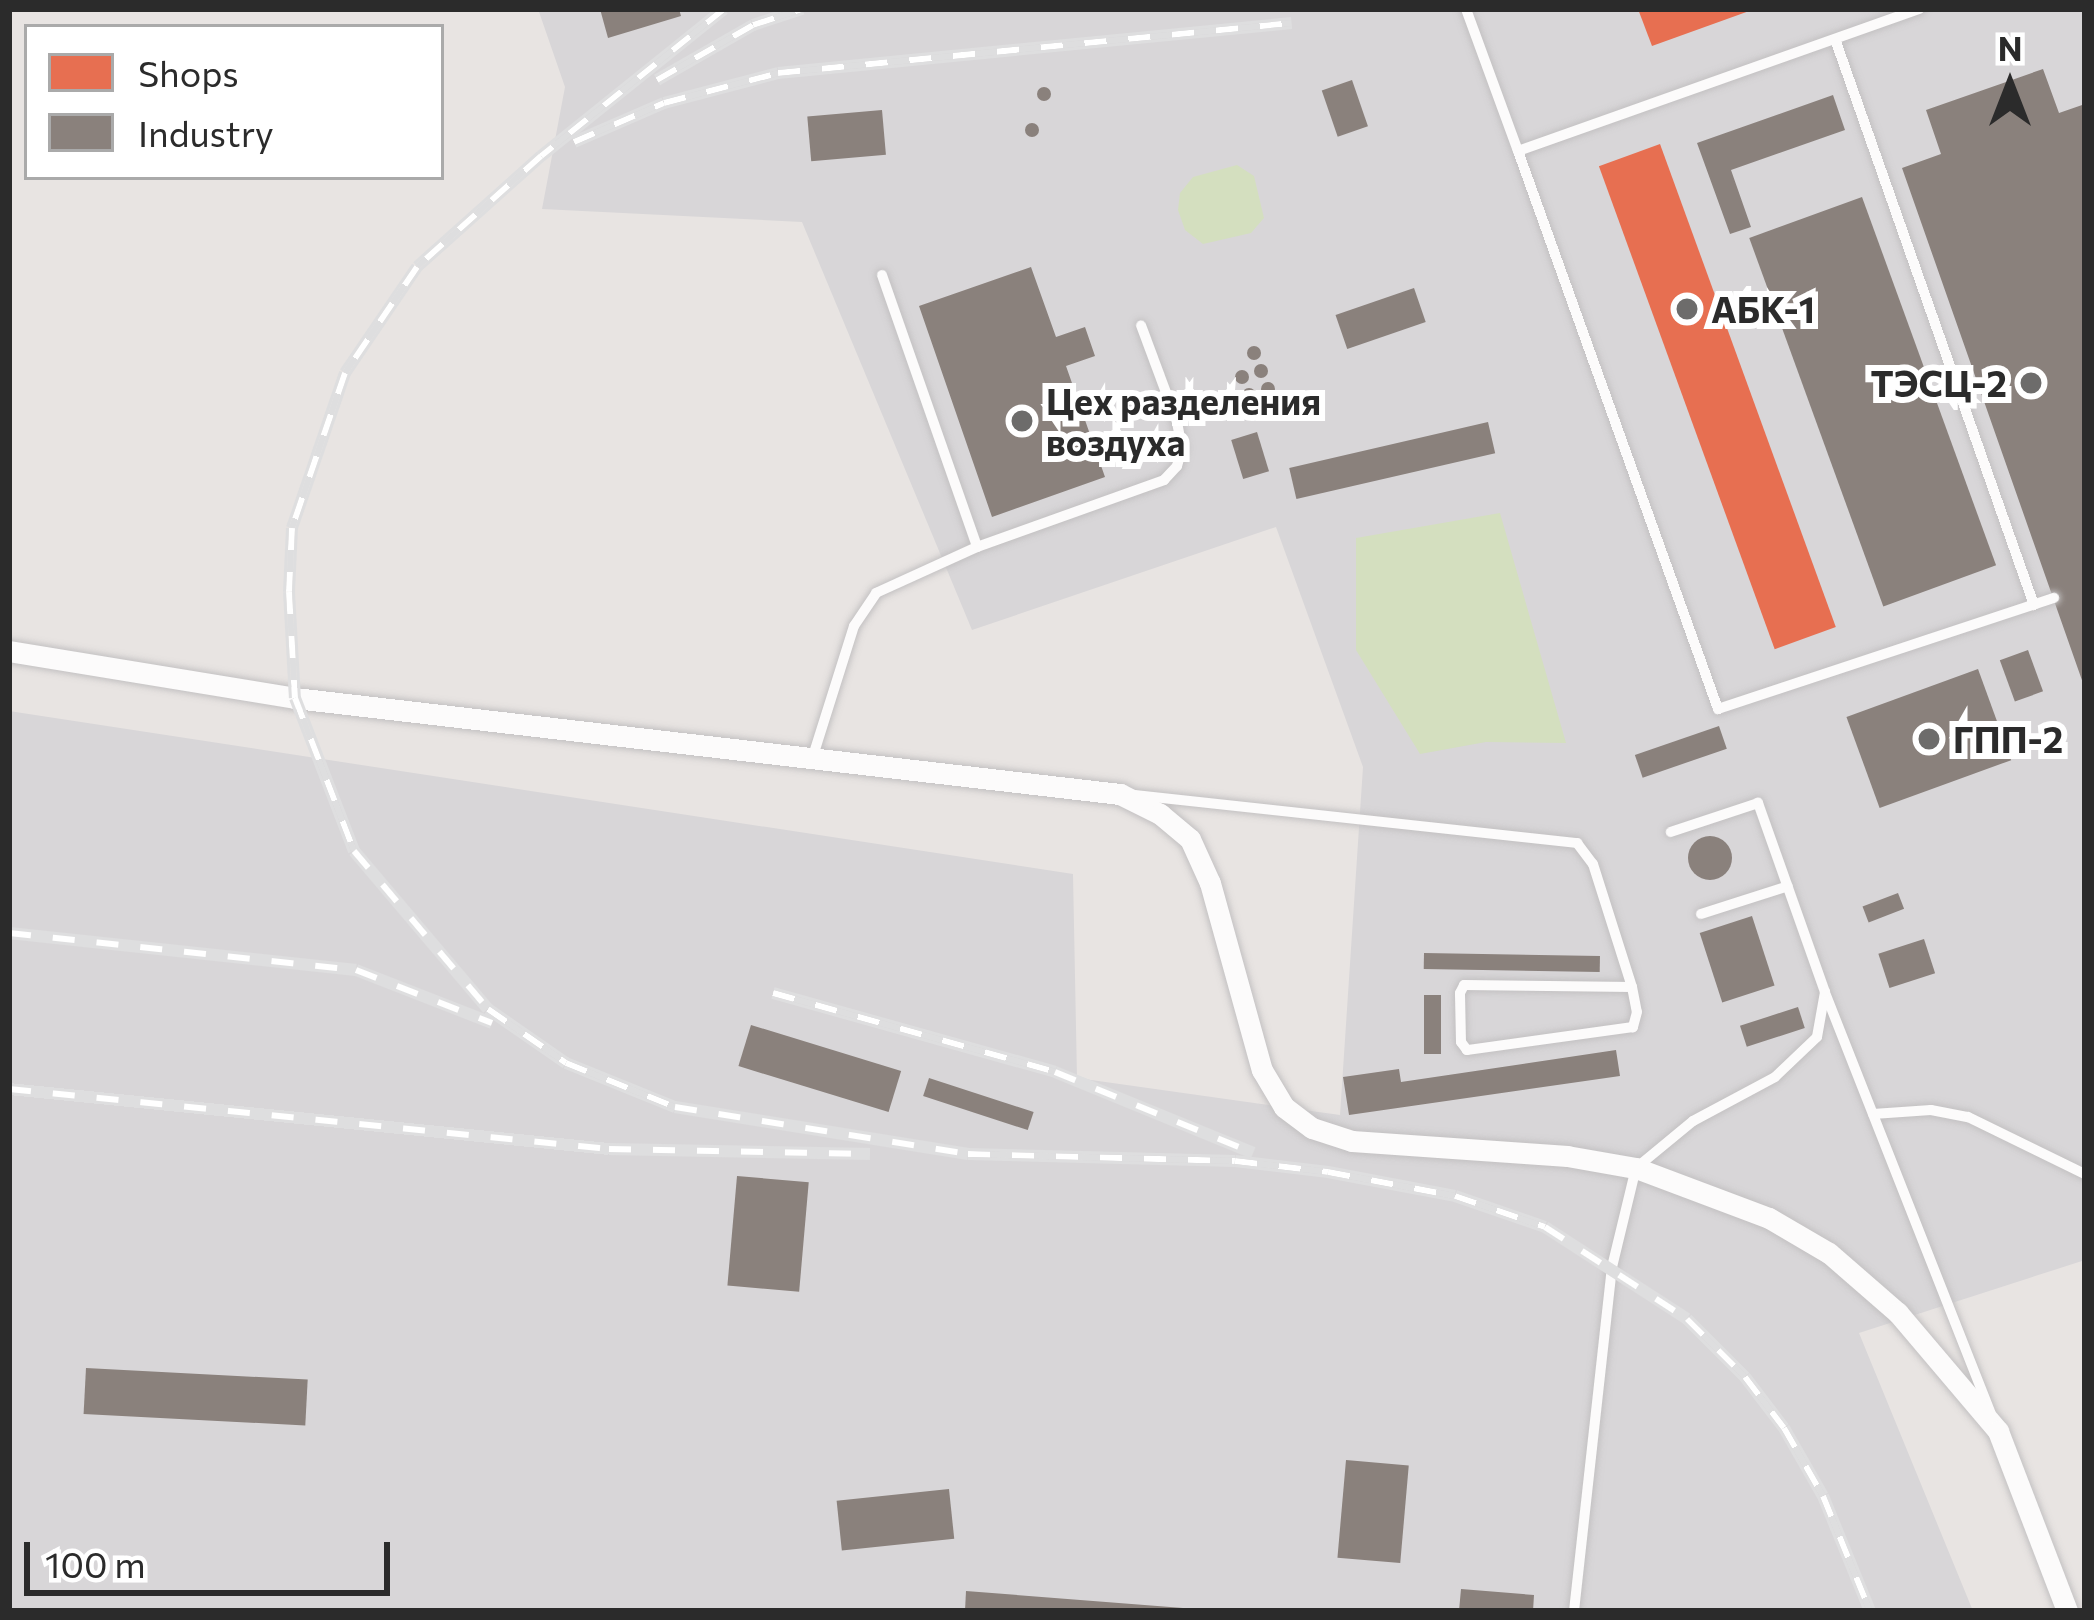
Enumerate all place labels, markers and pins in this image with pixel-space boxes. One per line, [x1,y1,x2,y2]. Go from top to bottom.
place label: АБК-1 [1711,287,1815,331]
marker: АБК-1 [1674,296,1700,322]
place label: ТЭСЦ-2 [1871,361,2007,405]
marker: ТЭСЦ-2 [2018,370,2044,396]
place label: Цех разделения воздуха [1046,378,1321,463]
marker: Цех разделения воздуха [1009,408,1035,434]
place label: ГПП-2 [1953,717,2063,761]
marker: ГПП-2 [1916,726,1942,752]

